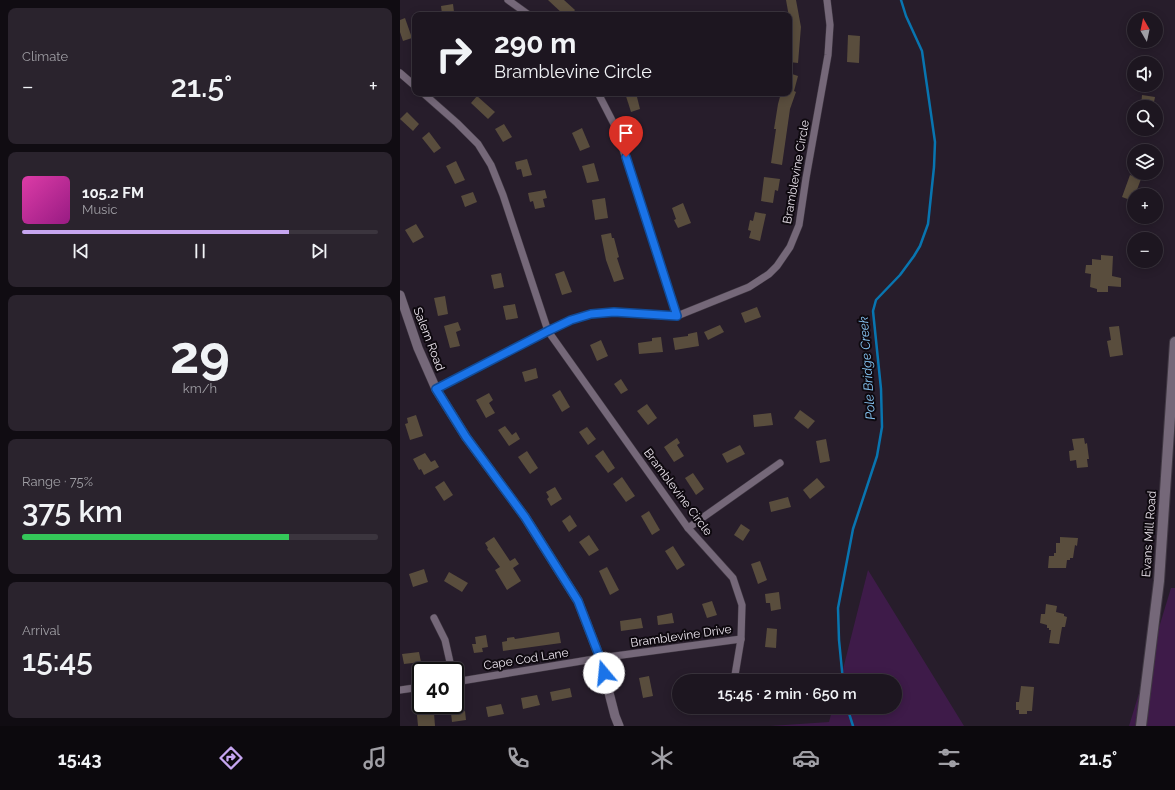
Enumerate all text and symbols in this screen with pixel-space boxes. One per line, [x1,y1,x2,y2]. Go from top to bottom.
north arrow [1127,12,1163,48]
map controls [1127,12,1163,268]
text: 290 m [494,27,576,60]
icon: right [428,28,480,80]
text: Climate [22,49,68,64]
button: sound [1127,56,1163,92]
text: Bramblevine Circle [494,61,652,82]
text: 21.5° [170,69,232,104]
text: − [22,73,34,99]
text: + [369,73,378,99]
button: search [1127,100,1163,136]
pin [609,116,643,157]
street label: Bramblevine Circle [780,119,812,225]
icon: arrive [615,122,637,144]
button: layers [1127,144,1163,180]
text: 105.2 FM [82,184,144,202]
button: + [1127,188,1163,224]
text: Music [82,202,117,217]
button: − [1127,232,1163,268]
icon: previous [70,240,92,262]
icon: pause [189,240,211,262]
icon: next [308,240,330,262]
street label: Salem Road [410,305,448,373]
water label: Pole Bridge Creek [856,316,878,420]
text: 29 [170,324,230,385]
text: km/h [183,381,217,396]
street label: Bramblevine Circle [641,446,715,538]
text: Range · 75% [22,474,93,489]
street label: Evans Mill Road [1139,490,1159,578]
text: 375 km [22,494,123,529]
street label: Bramblevine Drive [629,622,733,650]
text: Arrival [22,623,60,638]
text: 15:45 [22,643,93,678]
street label: Cape Cod Lane [483,645,569,673]
position arrow [583,652,625,694]
speed limit sign: 40 [412,662,464,714]
text: 15:45 · 2 min · 650 m [717,685,857,703]
icon: directions [217,744,245,772]
icon: music [361,744,389,772]
icon: phone [504,744,532,772]
icon: climate [648,744,676,772]
icon: car [792,744,820,772]
icon: filters [935,744,963,772]
text: 15:43 [58,748,101,769]
text: 21.5° [1079,748,1117,769]

